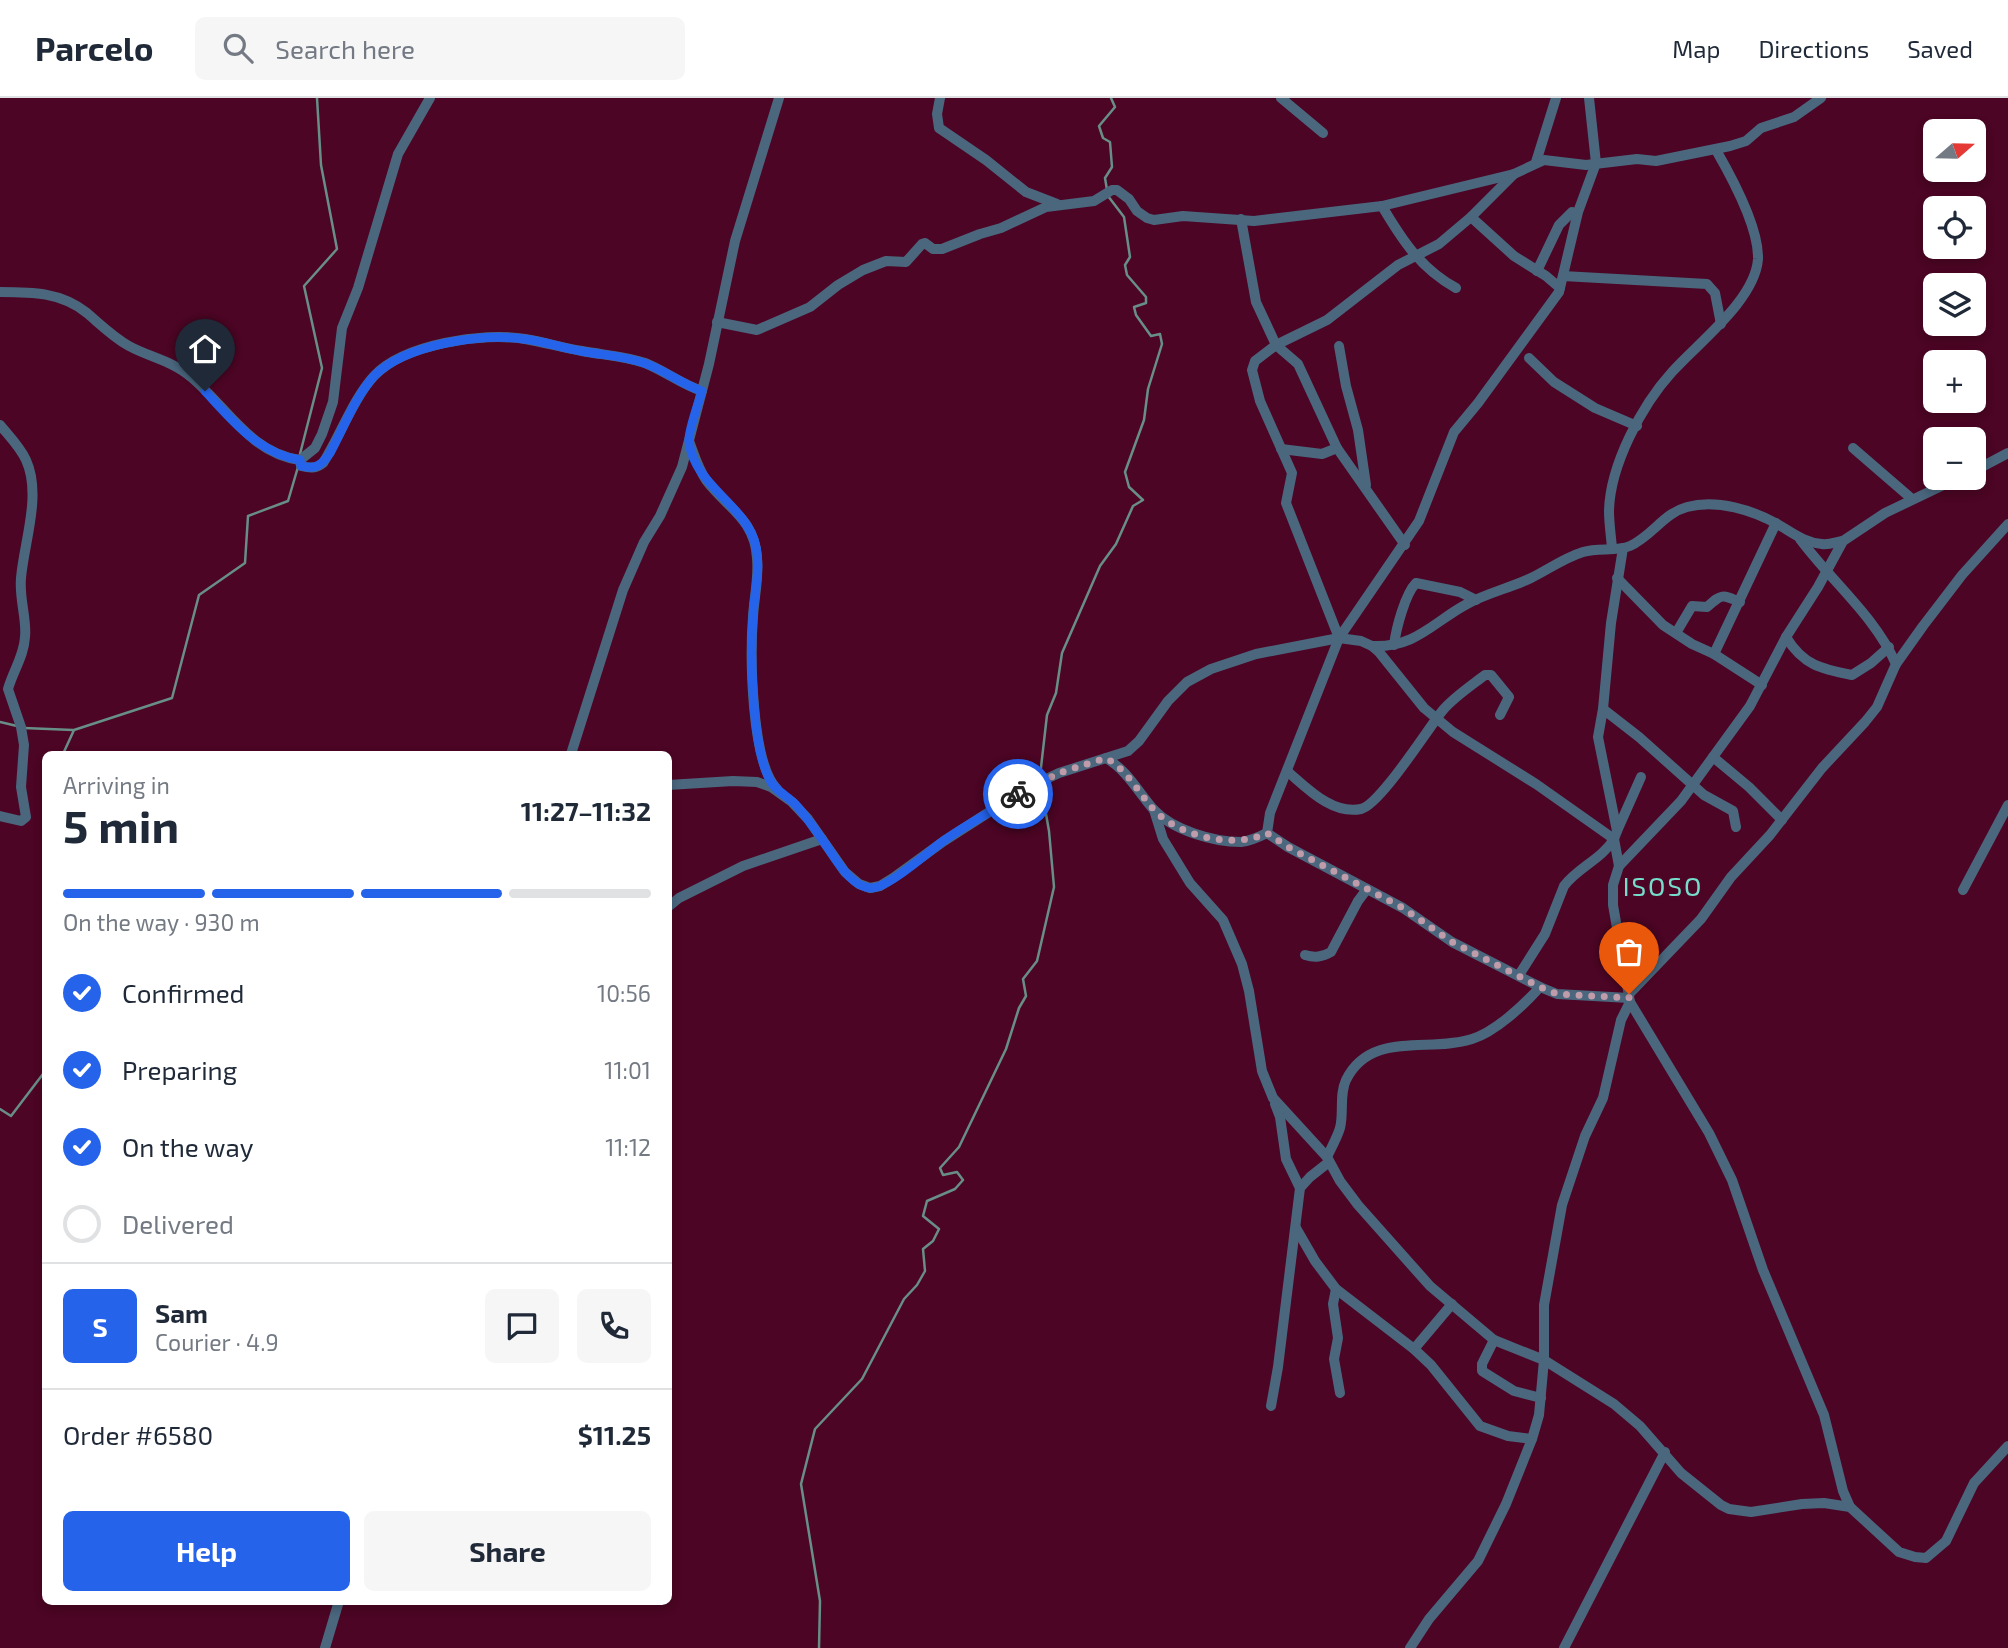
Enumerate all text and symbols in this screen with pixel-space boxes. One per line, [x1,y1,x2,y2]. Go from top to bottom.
search box [195,17,685,80]
text: Parcelo [35,28,153,68]
icon: search [219,29,257,67]
text: Search here [275,33,415,64]
text: Map [1672,34,1720,63]
text: Directions [1758,34,1869,63]
text: Saved [1907,34,1973,63]
north arrow [1923,119,1986,182]
map controls [1923,119,1986,490]
button: locate [1923,196,1986,259]
button: layers [1923,273,1986,336]
pin [175,319,235,391]
icon: home [186,330,224,368]
button: + [1923,350,1986,413]
button: − [1923,427,1986,490]
courier [983,759,1053,829]
text: Arriving in [63,771,170,799]
icon: bike [999,775,1037,813]
text: 11:27–11:32 [521,795,651,826]
text: 5 min [63,797,179,852]
district label: ISOSO [1623,870,1703,901]
text: On the way · 930 m [63,908,260,936]
pin [1599,922,1659,994]
icon: bag [1610,933,1648,971]
icon: check [63,974,101,1012]
text: Confirmed [122,977,245,1008]
text: 10:56 [597,979,651,1007]
icon: check [63,1051,101,1089]
text: Preparing [122,1054,237,1085]
text: 11:01 [604,1056,651,1084]
icon: check [63,1128,101,1166]
text: On the way [122,1131,253,1162]
text: 11:12 [605,1133,651,1161]
text: Delivered [122,1208,234,1239]
button: chat [485,1289,559,1363]
button: phone [577,1289,651,1363]
text: Sam [155,1297,208,1328]
text: S [92,1311,108,1342]
text: Courier · 4.9 [155,1328,279,1356]
text: Order #6580 [63,1419,213,1450]
text: $11.25 [578,1419,651,1450]
button: Help [63,1511,350,1591]
button: Share [364,1511,651,1591]

